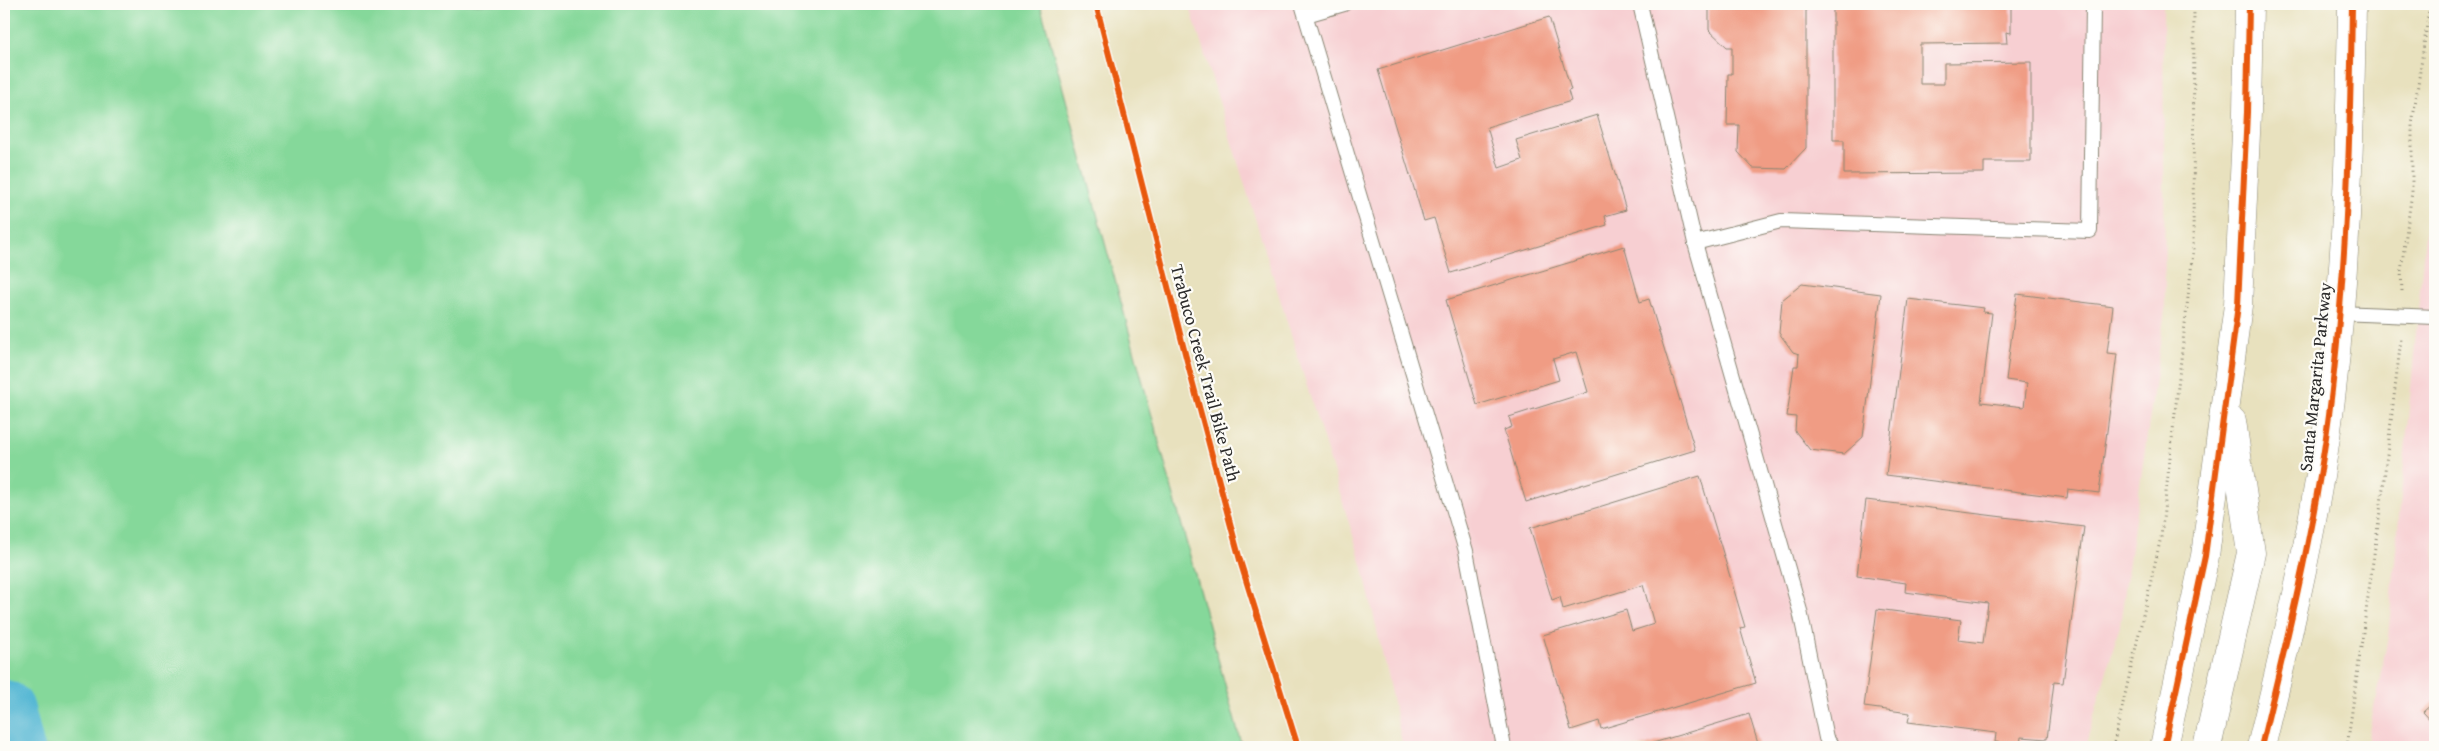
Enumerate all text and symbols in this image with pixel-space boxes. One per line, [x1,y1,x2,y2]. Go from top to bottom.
street label: Trabuco Creek Trail Bike Path [1164,261,1248,485]
street label: Santa Margarita Parkway [2292,281,2338,473]

